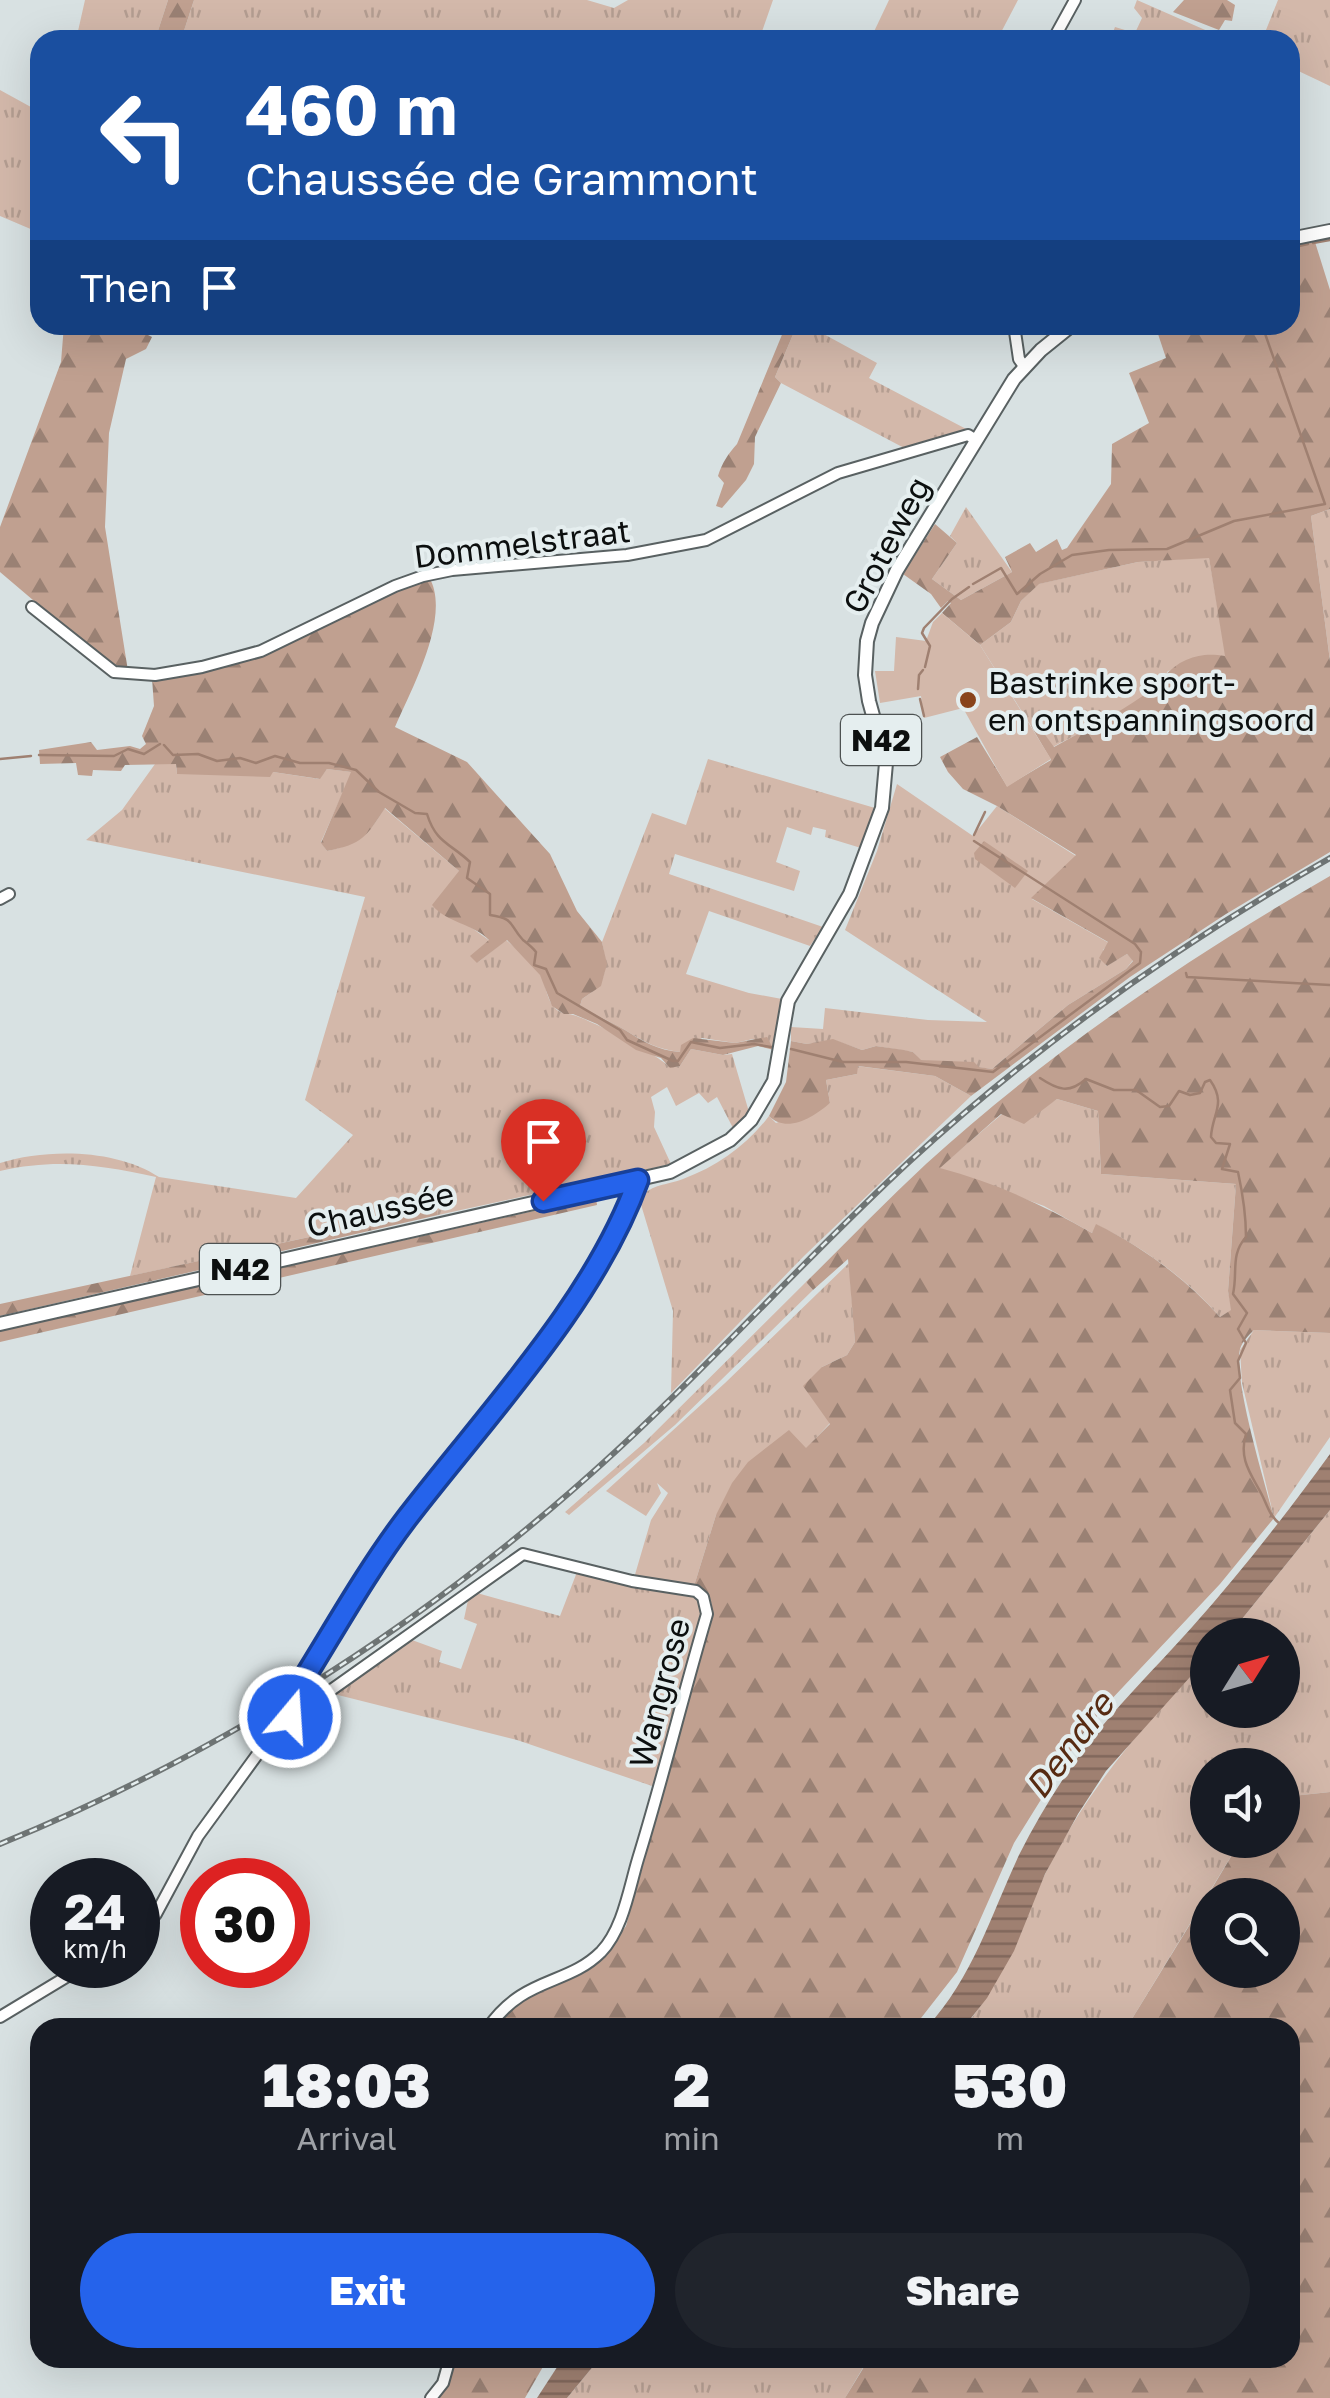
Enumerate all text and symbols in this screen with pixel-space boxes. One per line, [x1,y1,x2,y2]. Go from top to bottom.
text: 460 m [245,66,457,150]
icon: left [80,70,210,200]
text: Chaussée de Grammont [245,151,758,205]
icon: arrive [192,260,247,315]
text: Then [80,265,172,310]
street label: Groteweg [834,470,938,620]
street label: Dommelstraat [412,511,632,575]
place label: Bastrinke sport- en ontspanningsoord [988,663,1315,738]
marker: Bastrinke sport- en ontspanningsoord [957,689,979,711]
road number: N42 [841,715,921,765]
pin [501,1099,586,1202]
icon: arrive [516,1114,571,1169]
street label: Chaussée [303,1174,457,1244]
road number: N42 [200,1244,280,1294]
street label: Wangrose [621,1614,697,1772]
north arrow [1190,1618,1300,1728]
map controls [1190,1618,1300,1988]
position arrow [238,1665,342,1769]
water label: Dendre [1016,1682,1124,1806]
button: sound [1190,1748,1300,1858]
speed limit sign: 30 [180,1858,310,1988]
button: search [1190,1878,1300,1988]
text: 24 [64,1881,126,1941]
text: km/h [63,1933,127,1964]
text: 18:03 [263,2048,431,2120]
text: 2 [673,2048,710,2120]
text: 530 [952,2048,1067,2120]
text: Arrival [296,2119,397,2157]
text: min [663,2119,720,2157]
text: m [996,2119,1024,2157]
button: Exit [80,2233,655,2348]
button: Share [675,2233,1250,2348]

